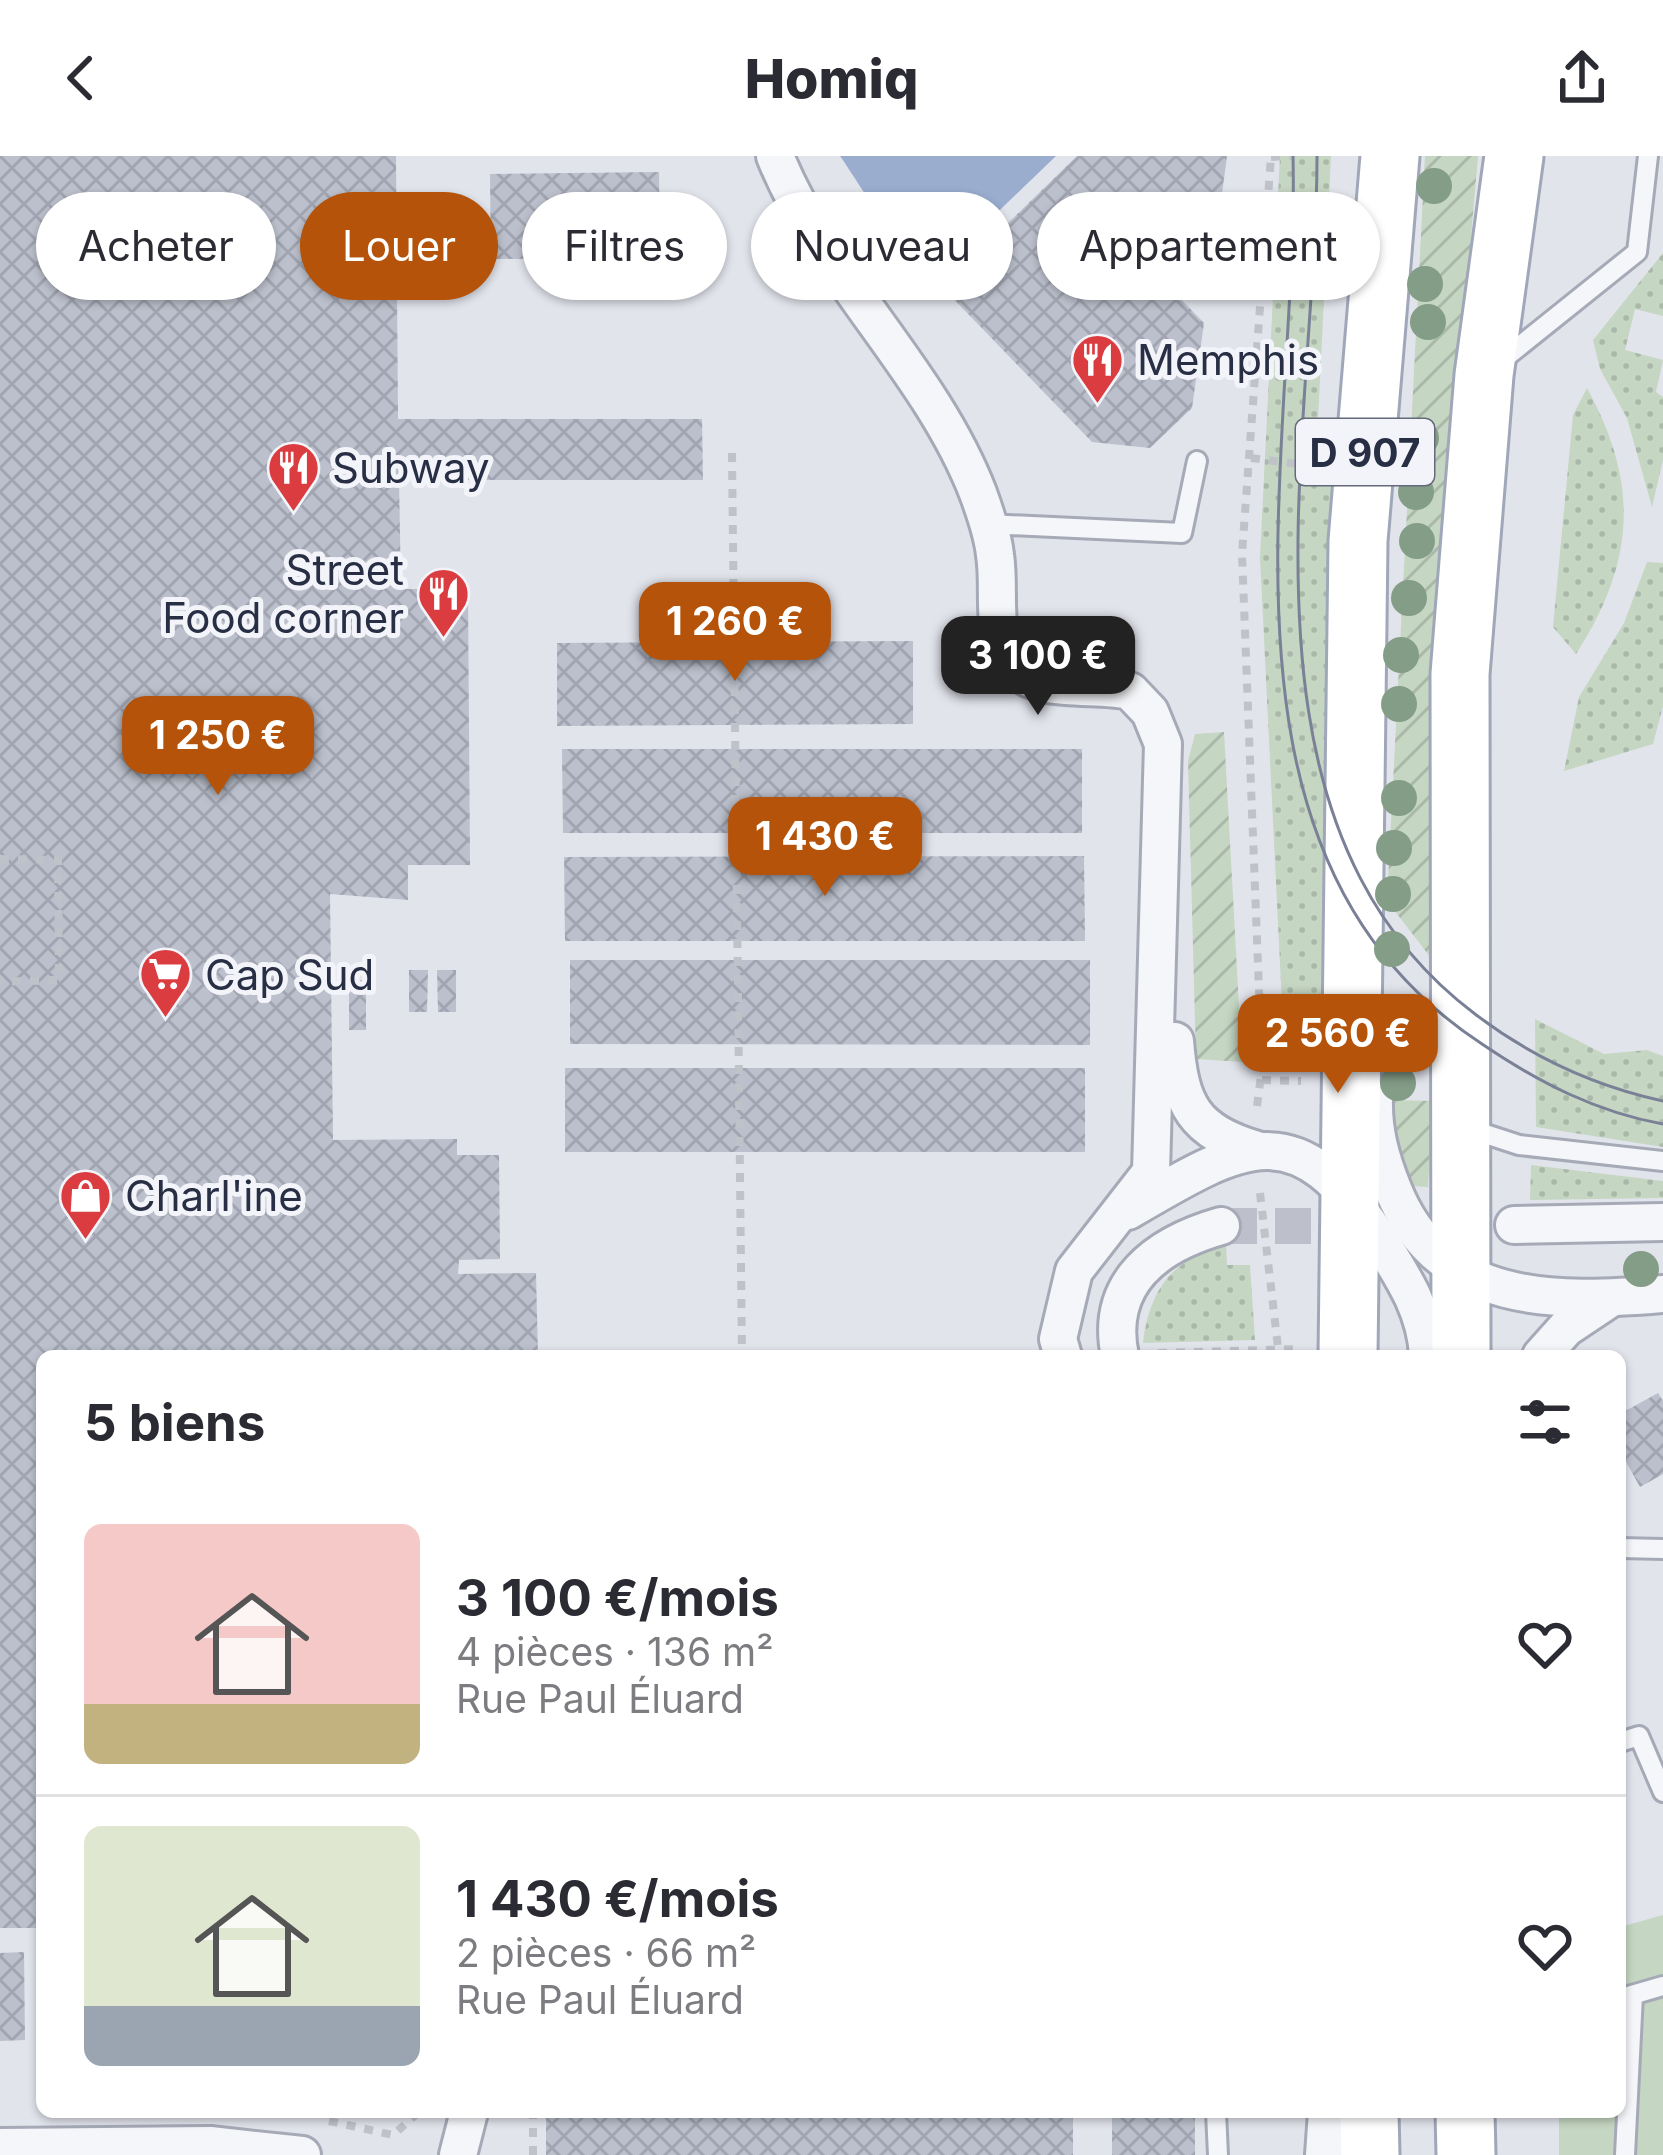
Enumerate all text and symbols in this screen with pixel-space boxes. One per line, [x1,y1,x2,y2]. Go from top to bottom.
icon: back [48,45,114,111]
icon: share [1549,45,1615,111]
text: Homiq [745,46,918,111]
chip: Acheter [36,192,276,300]
chip: Louer [300,192,498,300]
chip: Filtres [522,192,727,300]
chip: Nouveau [751,192,1013,300]
chip: Appartement [1037,192,1380,300]
restaurant icon: Memphis [1070,331,1126,405]
place label: Memphis [1137,334,1319,385]
road number: D 907 [1296,419,1434,485]
restaurant icon: Subway [265,439,321,513]
place label: Subway [332,442,490,493]
place label: Street Food corner [162,544,404,643]
restaurant icon: Street Food corner [415,565,471,639]
pin: 1 260 € [624,582,846,684]
text: 1 260 € [666,597,804,644]
pin: 3 100 € [927,616,1149,718]
text: 3 100 € [968,631,1108,678]
pin: 1 250 € [107,696,329,798]
text: 1 250 € [149,711,287,758]
pin: 1 430 € [714,797,936,899]
text: 1 430 € [755,812,895,859]
supermarket icon: Cap Sud [138,946,194,1020]
place label: Cap Sud [205,949,374,1000]
pin: 2 560 € [1227,994,1449,1096]
text: 2 560 € [1265,1009,1411,1056]
shop icon: Charl'ine [58,1167,114,1241]
place label: Charl'ine [125,1170,303,1221]
icon: filters [1512,1389,1578,1455]
text: 5 biens [84,1392,265,1453]
text: 3 100 €/mois [456,1567,779,1628]
icon: home [180,1572,324,1716]
icon: heart [1512,1611,1578,1677]
text: 4 pièces · 136 m² [456,1628,774,1675]
text: Rue Paul Éluard [456,1675,744,1722]
text: 1 430 €/mois [456,1868,779,1929]
icon: home [180,1874,324,2018]
icon: heart [1512,1913,1578,1979]
text: 2 pièces · 66 m² [456,1929,756,1976]
text: Rue Paul Éluard [456,1976,744,2023]

